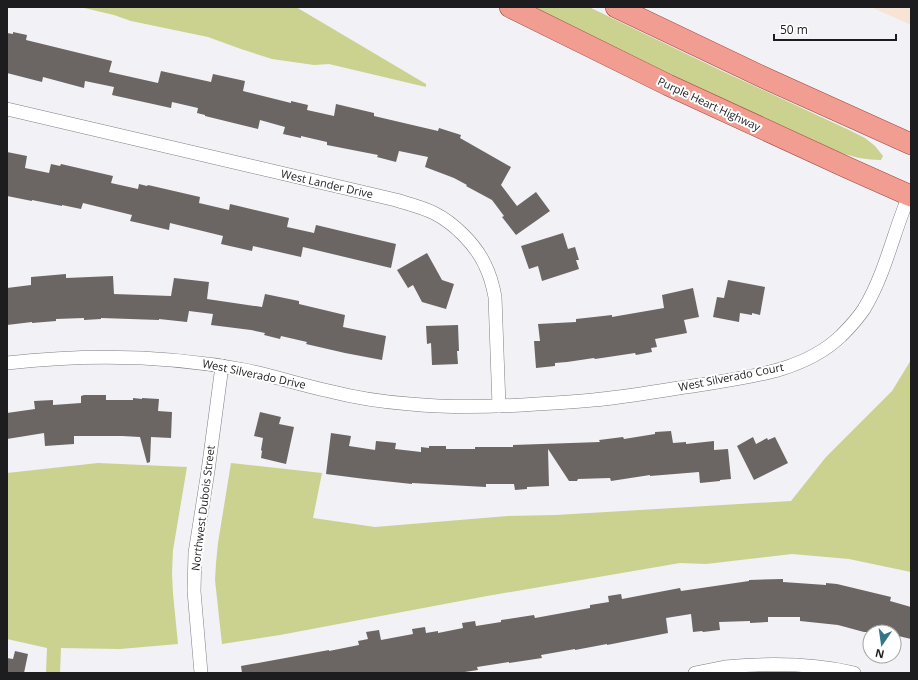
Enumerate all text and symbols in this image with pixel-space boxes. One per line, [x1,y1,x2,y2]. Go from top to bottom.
scale bar [774,16,896,42]
text: 50 m [780,21,808,38]
street label: Purple Heart Highway [655,73,763,134]
street label: West Lander Drive [280,166,375,201]
street label: West Silverado Drive [201,355,307,392]
street label: West Silverado Court [677,359,785,394]
street label: Northwest Dubois Street [187,444,218,572]
north arrow [862,624,902,664]
text: N [874,646,886,663]

